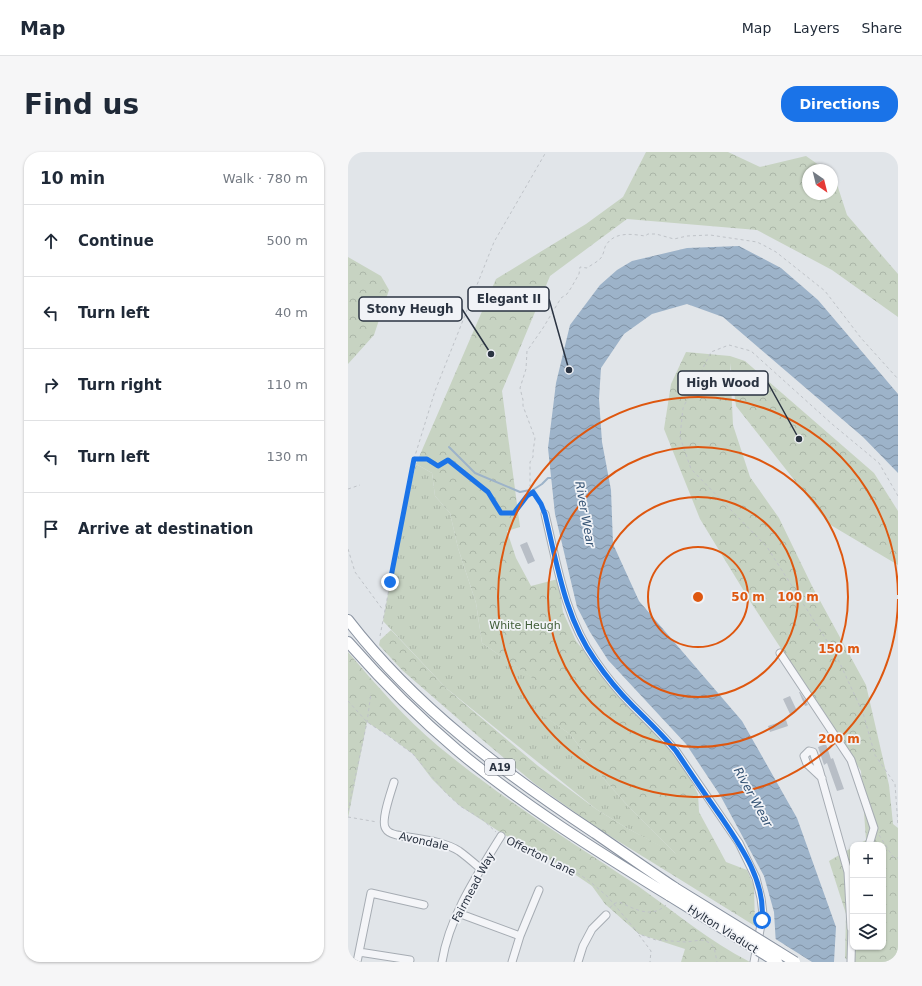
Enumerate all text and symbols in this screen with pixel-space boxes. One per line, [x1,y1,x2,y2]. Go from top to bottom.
text: Map [20,17,65,39]
text: Map [742,20,771,36]
text: Layers [793,20,840,36]
text: Share [862,20,902,36]
button: Directions [781,86,898,122]
text: Find us [24,88,139,121]
north arrow [802,164,838,200]
text: 10 min [40,168,105,188]
text: Walk · 780 m [223,171,308,186]
icon: ahead [40,230,62,252]
text: Continue [78,232,154,250]
text: 500 m [266,233,308,248]
callout: Elegant II [468,287,549,311]
text: Elegant II [477,292,541,306]
callout: Stony Heugh [359,297,462,321]
icon: left [40,302,62,324]
text: Stony Heugh [366,302,454,316]
text: Turn left [78,304,150,322]
text: 40 m [275,305,308,320]
callout: High Wood [678,371,768,395]
icon: right [40,374,62,396]
text: Turn right [78,376,162,394]
text: High Wood [686,376,760,390]
text: 110 m [266,377,308,392]
icon: left [40,446,62,468]
text: Turn left [78,448,150,466]
text: 130 m [266,449,308,464]
water label: River Wear [572,480,598,549]
icon: arrive [40,518,62,540]
text: Arrive at destination [78,520,253,538]
route end [381,573,399,591]
centre of rings [691,590,705,604]
text: 50 m [731,590,765,604]
text: 100 m [777,590,819,604]
park label: White Heugh [489,619,561,632]
text: 150 m [818,642,860,656]
text: 200 m [818,732,860,746]
road number: A19 [485,759,515,775]
water label: River Wear [731,765,776,830]
street label: Avondale [398,829,450,854]
street label: Offerton Lane [504,834,578,879]
map controls [850,842,886,950]
button: + [850,842,886,878]
street label: Fairmead Way [449,850,498,925]
button: − [850,878,886,914]
street label: Hylton Viaduct [685,903,761,957]
route start [753,911,771,929]
button: layers [850,914,886,950]

